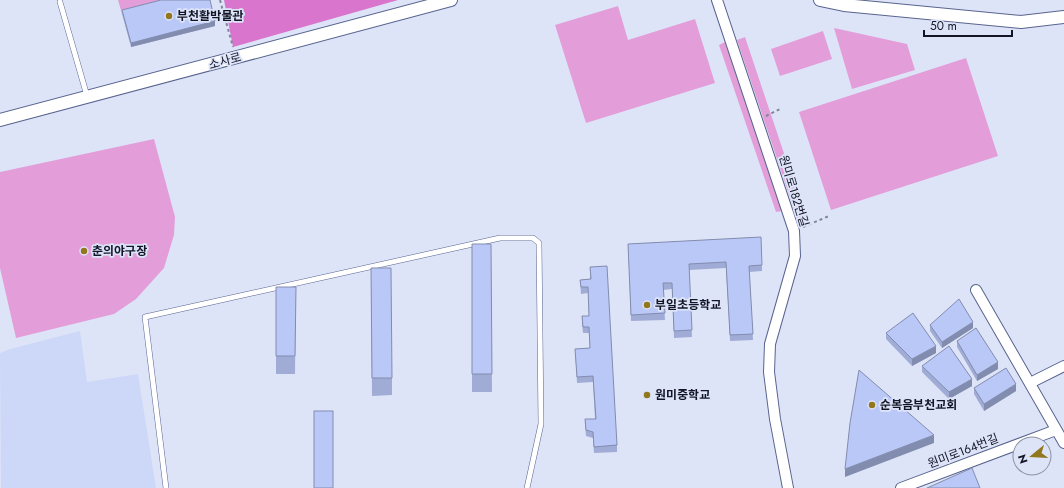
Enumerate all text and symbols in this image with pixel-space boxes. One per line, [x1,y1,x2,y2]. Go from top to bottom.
place label: 부천활박물관 [177,7,243,25]
marker: 부천활박물관 [164,11,174,21]
scale bar [924,12,1012,38]
text: 50 m [930,17,957,35]
street label: 소사로 [207,48,243,74]
street label: 원미로182번길 [775,153,813,229]
place label: 춘의야구장 [92,242,147,260]
marker: 춘의야구장 [79,246,89,256]
place label: 부일초등학교 [655,296,721,314]
marker: 부일초등학교 [642,300,652,310]
place label: 원미중학교 [655,386,710,404]
marker: 원미중학교 [642,390,652,400]
place label: 순복음부천교회 [880,396,957,414]
marker: 순복음부천교회 [867,400,877,410]
street label: 원미로164번길 [925,429,1001,473]
north arrow [1012,436,1052,476]
text: N [1014,452,1031,466]

